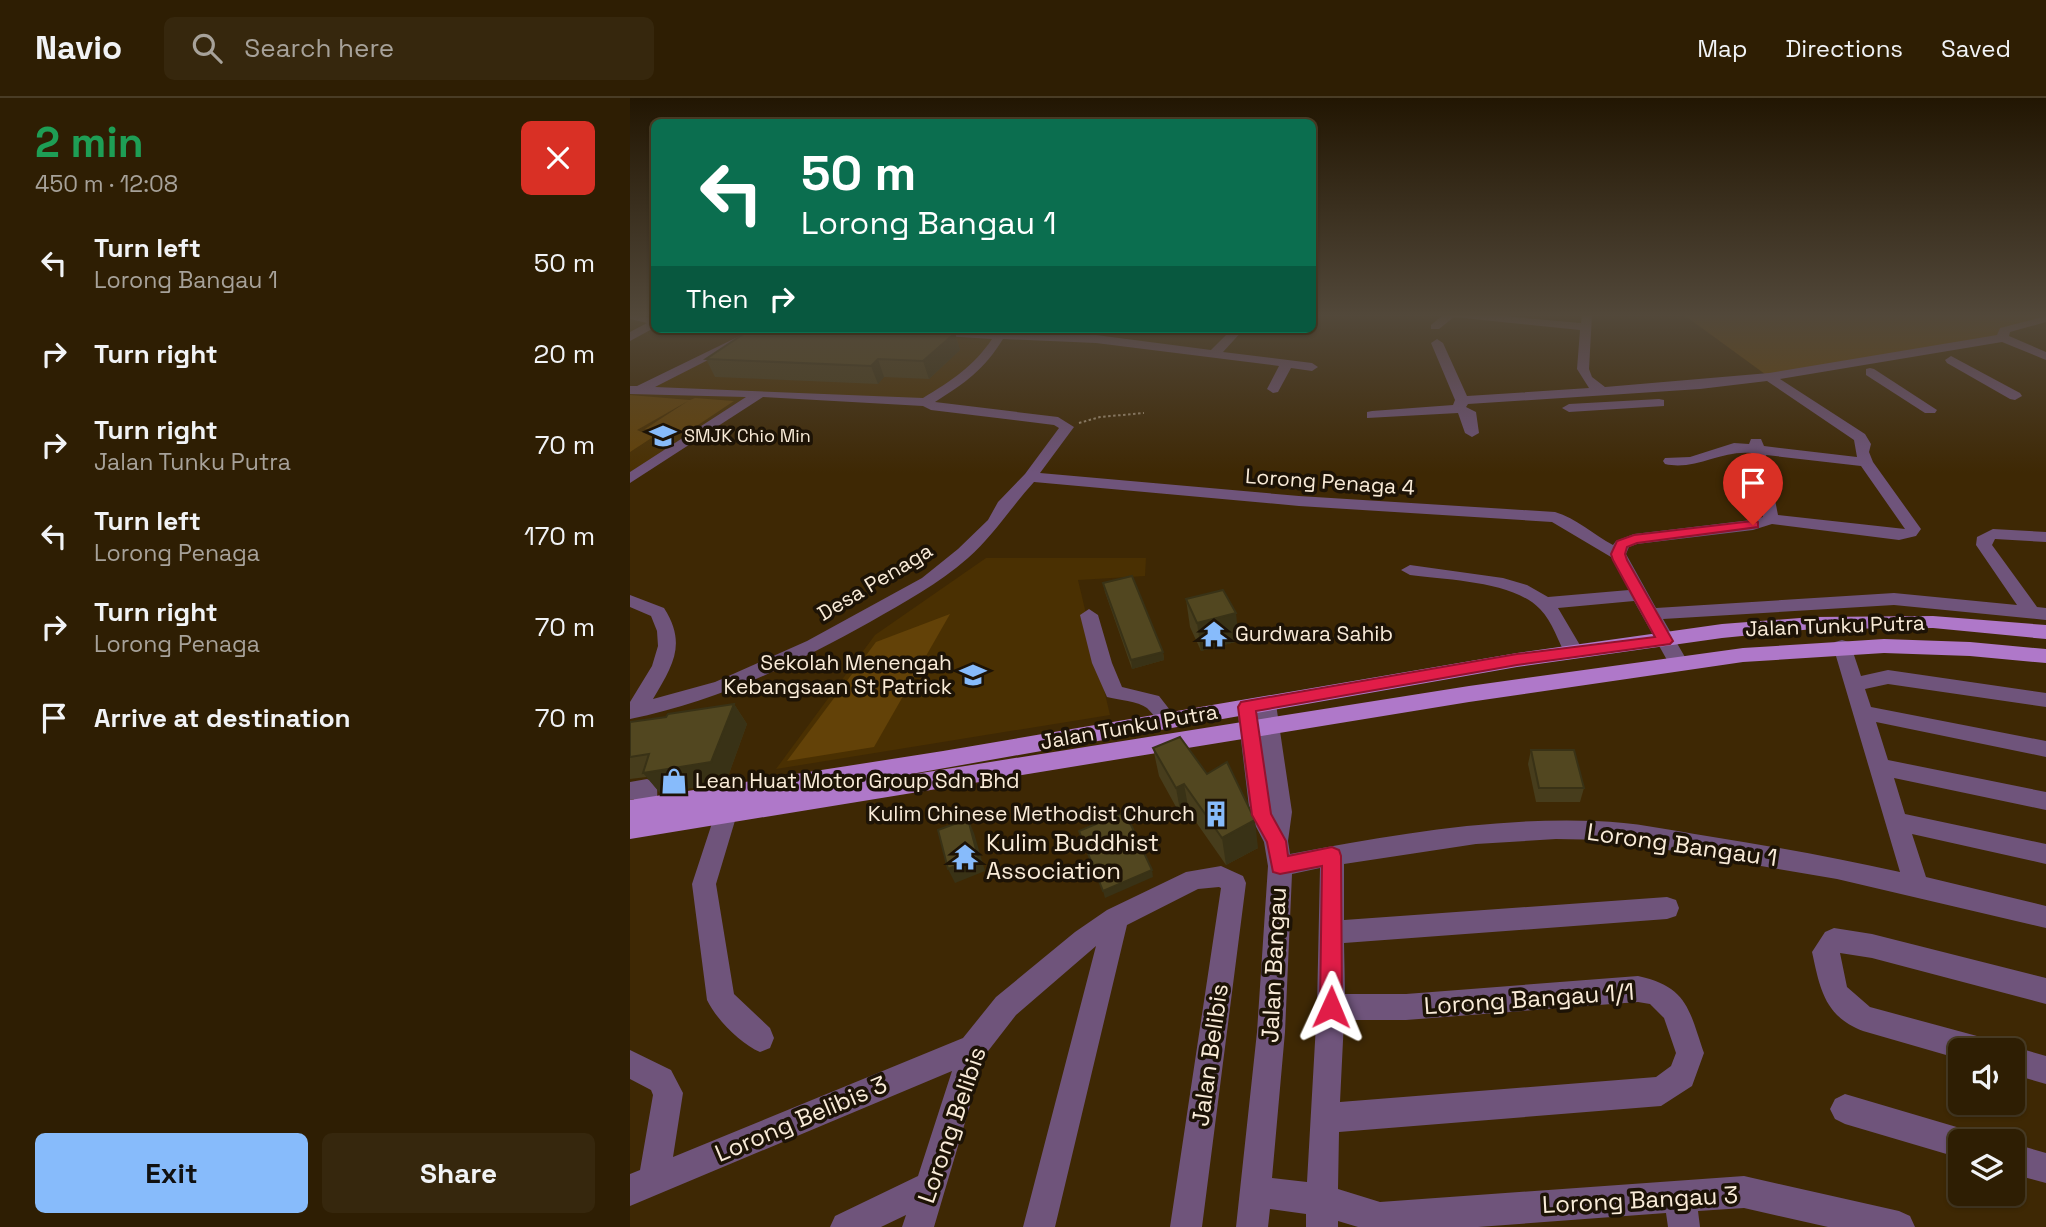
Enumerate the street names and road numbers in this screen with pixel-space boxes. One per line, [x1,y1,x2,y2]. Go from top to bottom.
street label: Lorong Penaga 4 [1244,462,1416,501]
street label: Desa Penaga [812,537,937,627]
street label: Jalan Tunku Putra [1745,609,1925,642]
street label: Jalan Tunku Putra [1038,698,1220,755]
street label: Lorong Bangau 1 [1585,816,1779,873]
street label: Jalan Bangau [1254,886,1293,1044]
street label: Lorong Bangau 1/1 [1423,976,1635,1021]
street label: Jalan Belibis [1184,982,1235,1128]
street label: Lorong Belibis [910,1043,993,1207]
street label: Lorong Belibis 3 [710,1068,892,1169]
street label: Lorong Bangau 3 [1541,1179,1739,1220]

